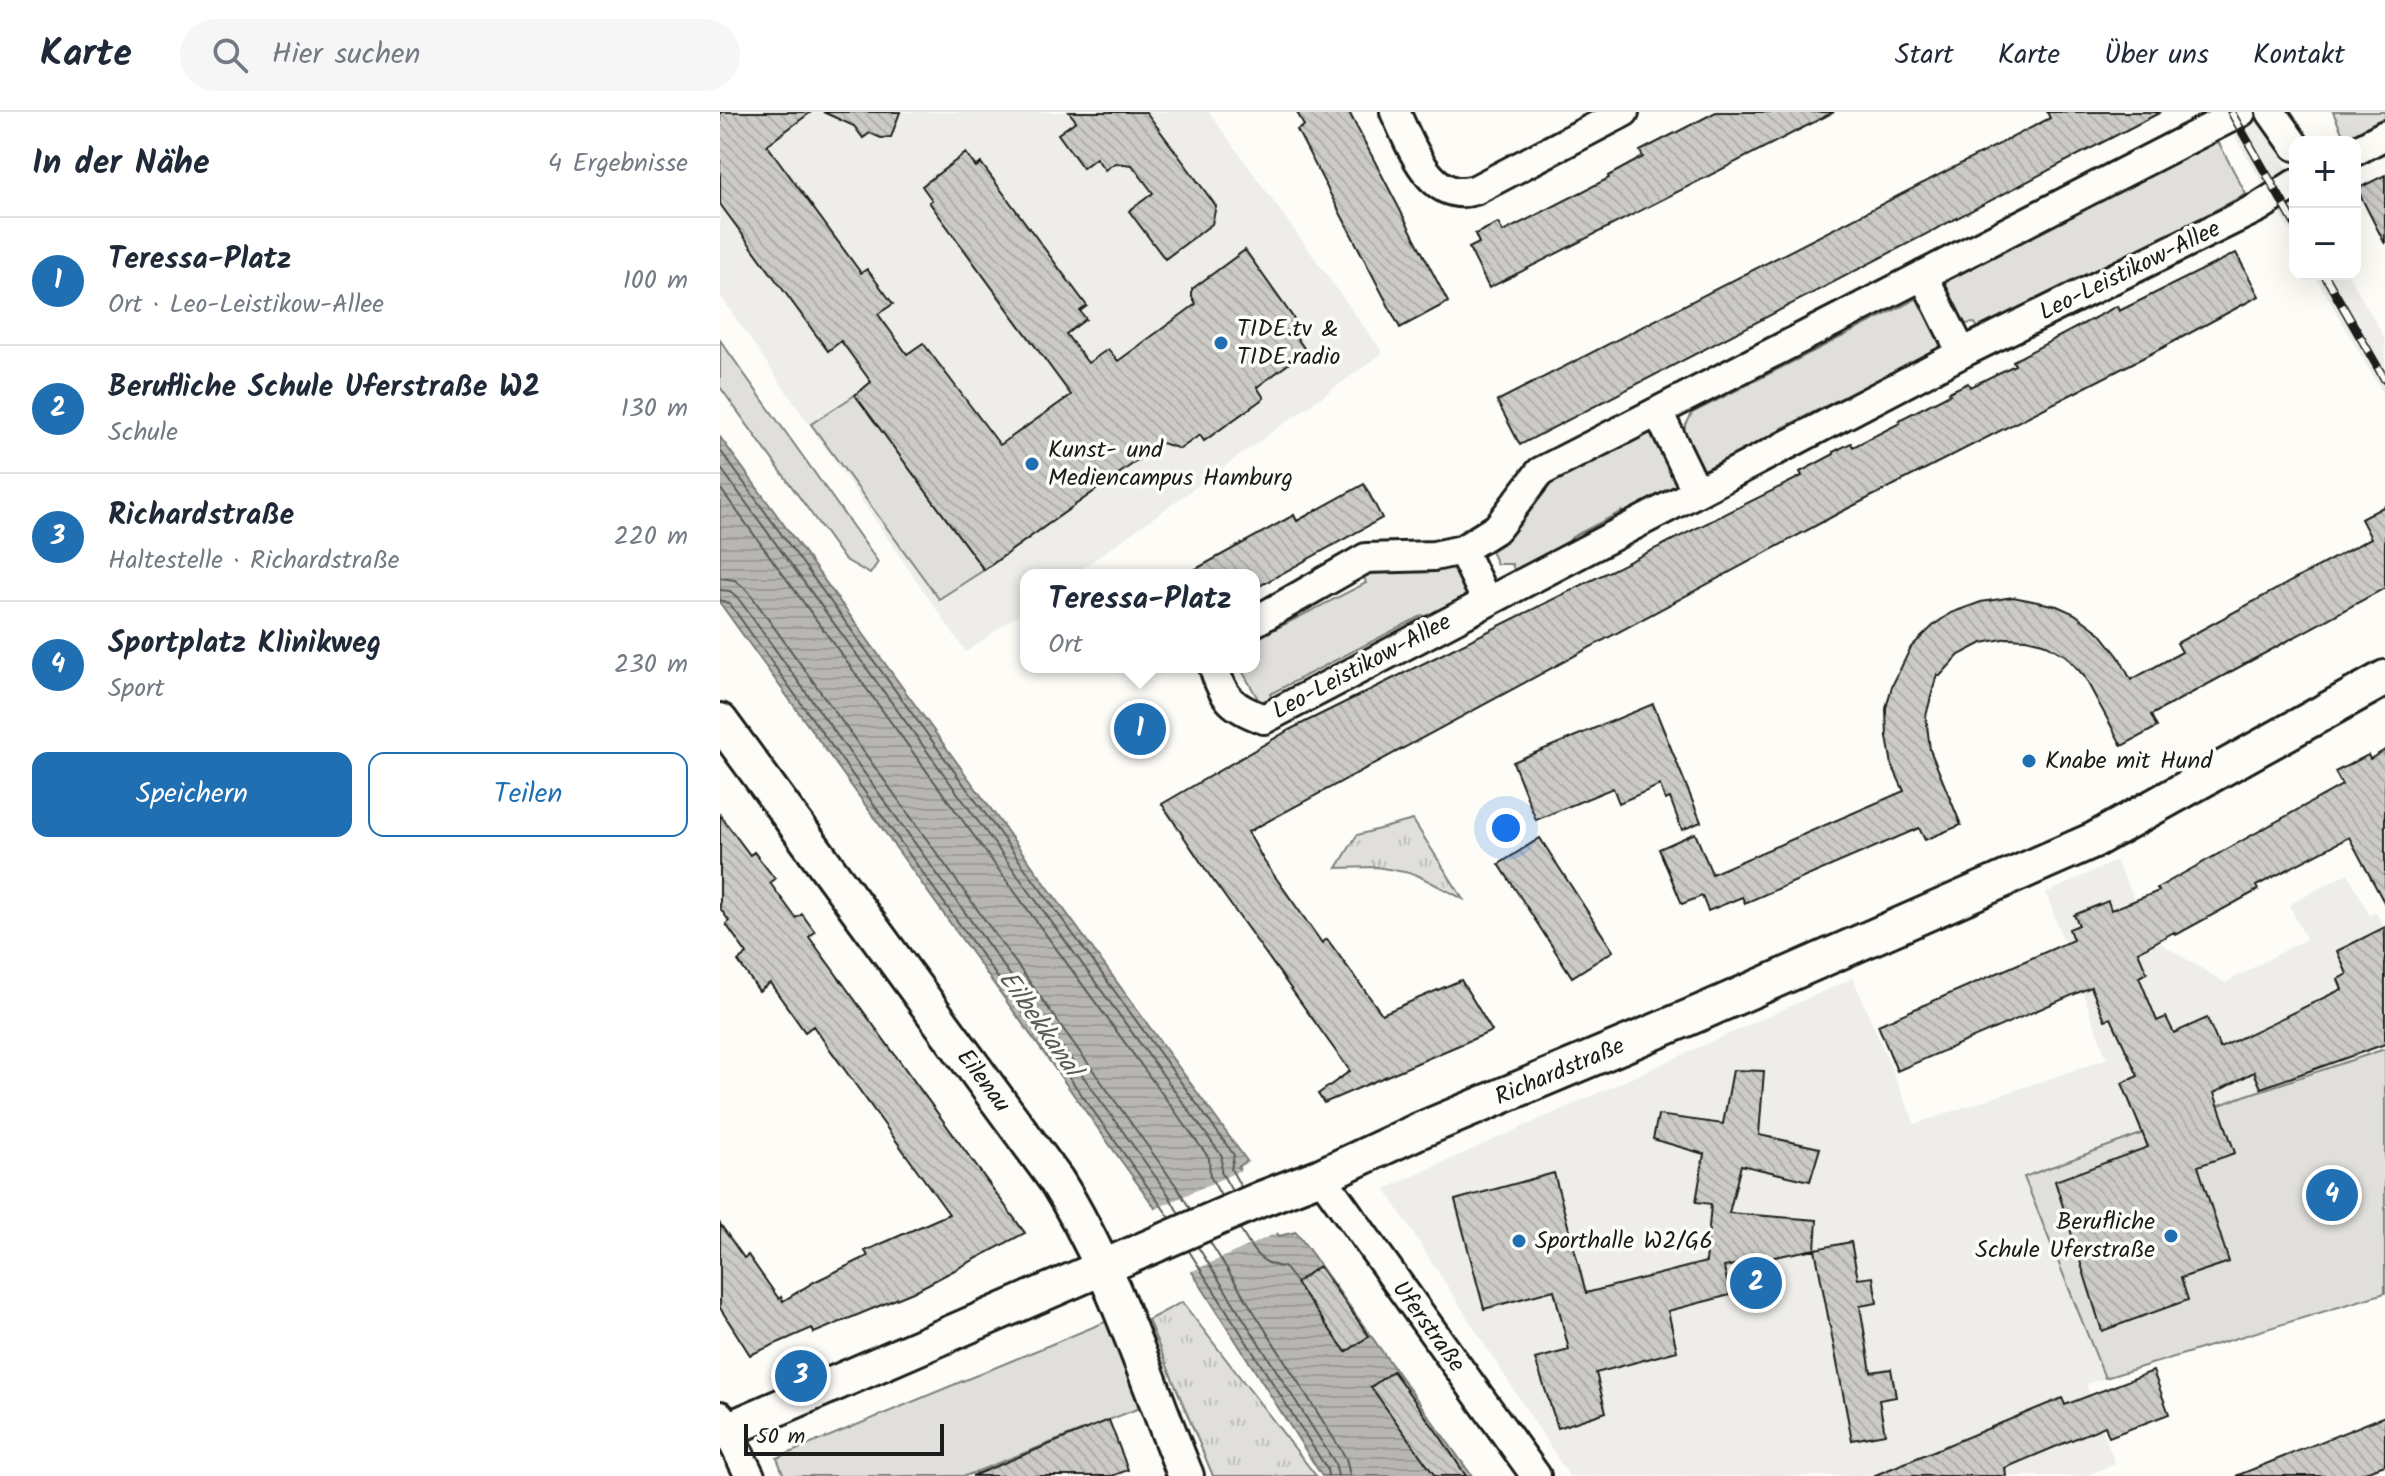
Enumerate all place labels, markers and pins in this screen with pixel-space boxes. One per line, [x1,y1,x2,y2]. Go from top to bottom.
place label: TIDE.tv & TIDE.radio [1237,310,1340,377]
marker: TIDE.tv & TIDE.radio [1212,334,1230,352]
place label: Kunst- und Mediencampus Hamburg [1048,431,1293,498]
marker: Kunst- und Mediencampus Hamburg [1023,455,1041,473]
pin: 1 [1114,699,1166,759]
place label: Knabe mit Hund [2045,742,2213,781]
marker: Knabe mit Hund [2020,752,2038,770]
pin: 4 [2306,1165,2358,1225]
place label: Berufliche Schule Uferstraße [1975,1203,2155,1270]
place label: Sporthalle W2/G6 [1535,1222,1713,1261]
marker: Berufliche Schule Uferstraße [2162,1227,2180,1245]
marker: Sporthalle W2/G6 [1510,1232,1528,1250]
pin: 2 [1730,1253,1782,1313]
pin: 3 [775,1346,827,1406]

